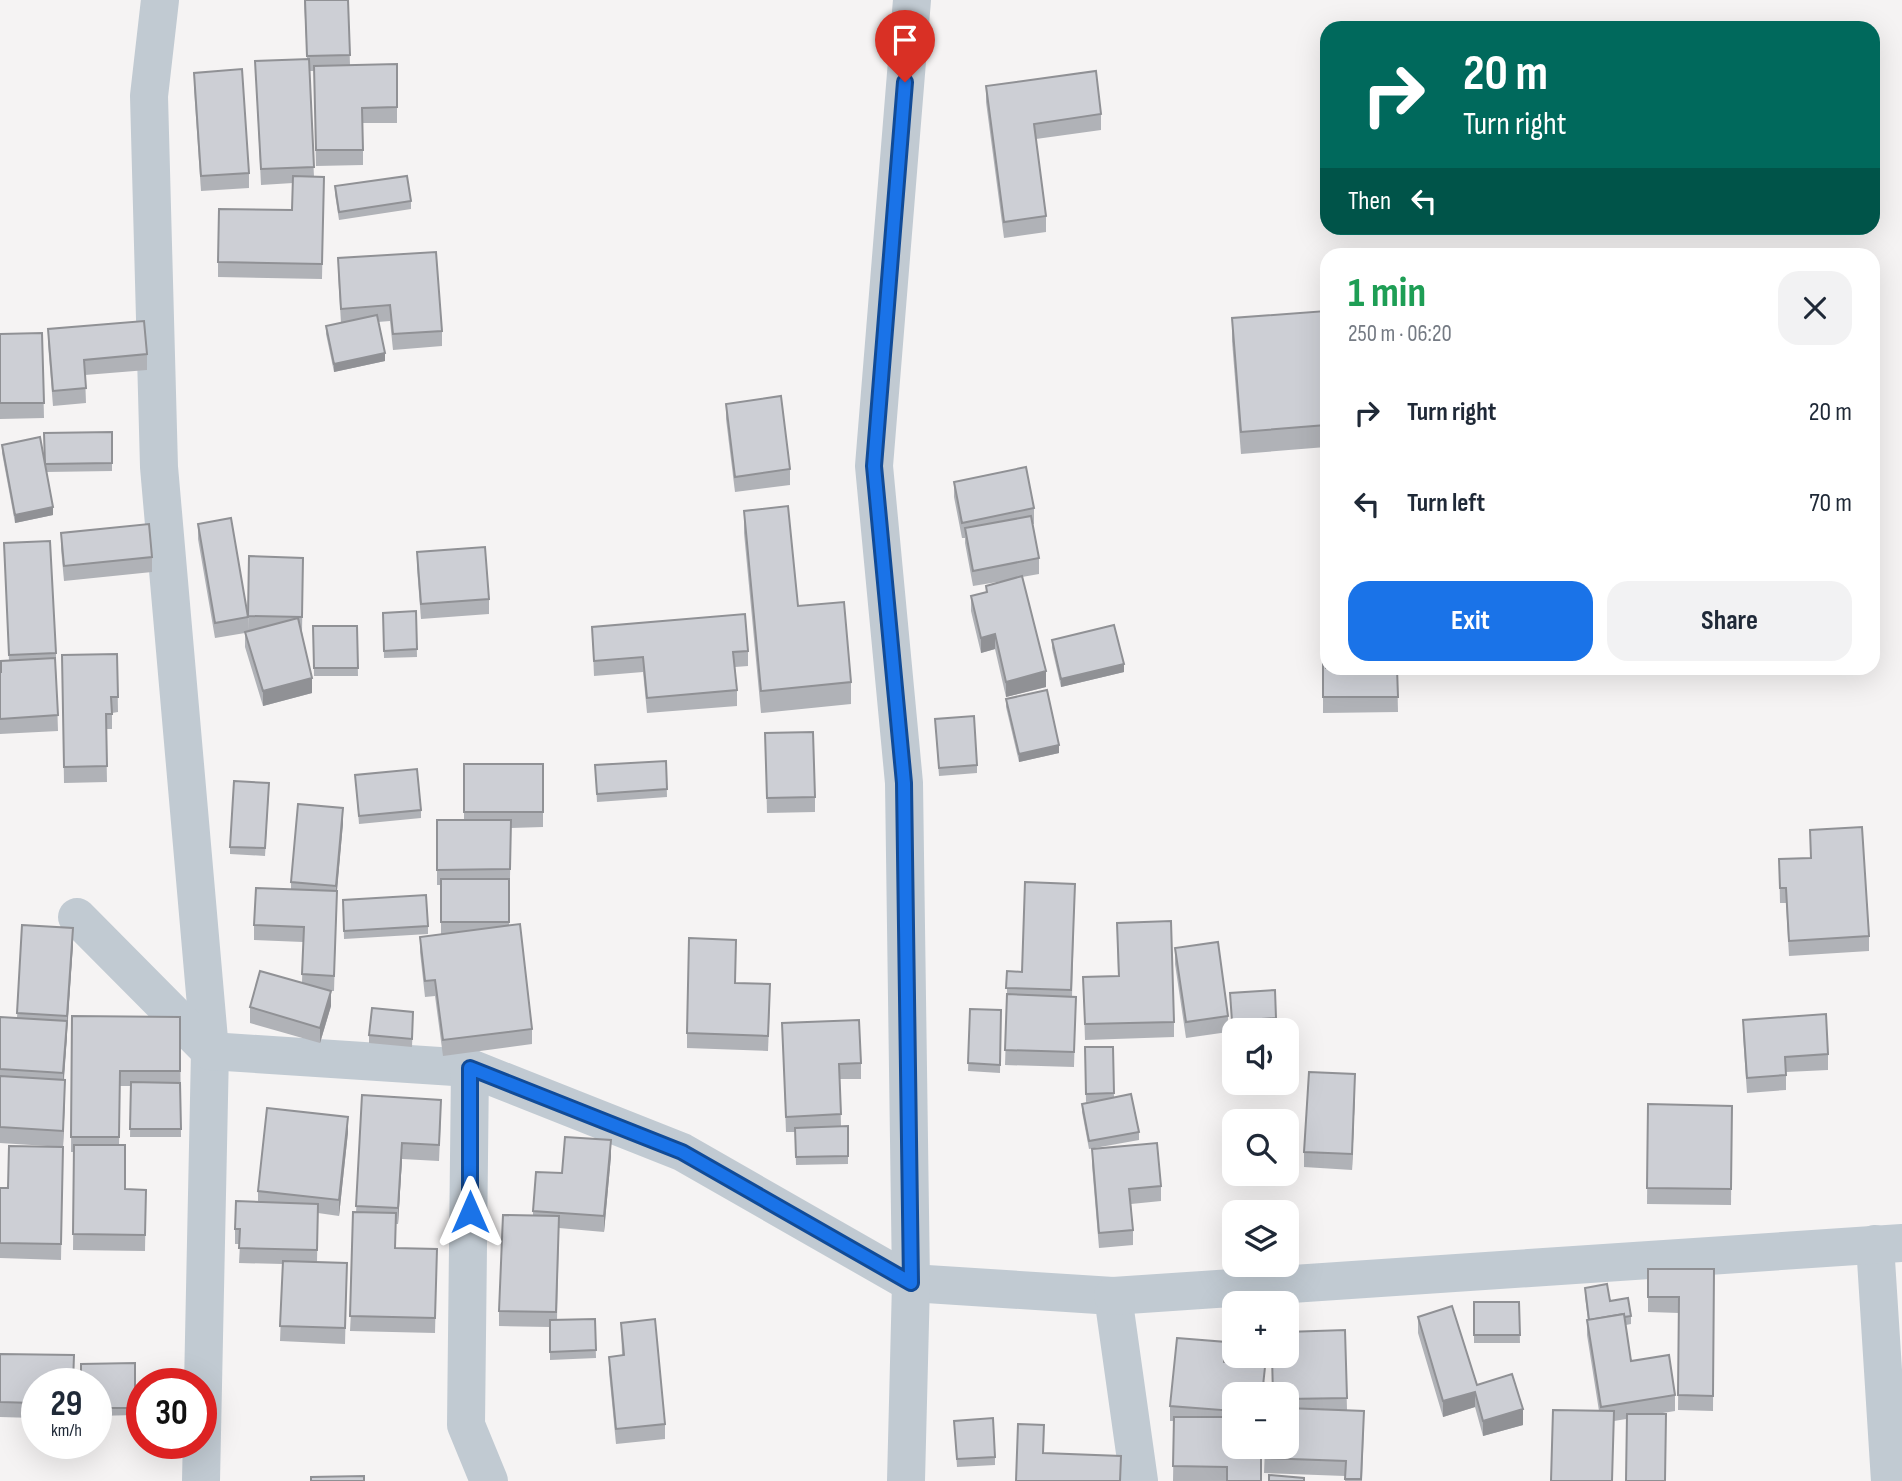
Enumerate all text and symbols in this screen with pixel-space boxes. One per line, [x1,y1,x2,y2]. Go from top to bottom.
pin [875,10,935,82]
icon: arrive [886,21,924,59]
text: 20 m [1463,45,1548,104]
icon: right [1348,49,1439,140]
text: Turn right [1463,105,1567,144]
icon: left [1405,182,1443,220]
text: Then [1348,186,1391,217]
text: 1 min [1348,268,1426,319]
button: close [1778,271,1852,345]
text: 250 m · 06:20 [1348,320,1452,348]
icon: right [1348,394,1386,432]
text: Turn right [1407,397,1496,428]
text: 20 m [1809,397,1852,428]
icon: left [1348,485,1386,523]
text: Turn left [1407,488,1485,519]
text: 70 m [1809,488,1852,519]
button: Exit [1348,581,1593,661]
button: Share [1607,581,1852,661]
map controls [1222,1018,1299,1459]
button: sound [1222,1018,1299,1095]
button: search [1222,1109,1299,1186]
position arrow [433,1175,507,1249]
button: layers [1222,1200,1299,1277]
button: + [1222,1291,1299,1368]
speed limit sign: 30 [126,1368,217,1459]
button: − [1222,1382,1299,1459]
text: 29 [51,1383,82,1426]
text: km/h [51,1420,82,1441]

